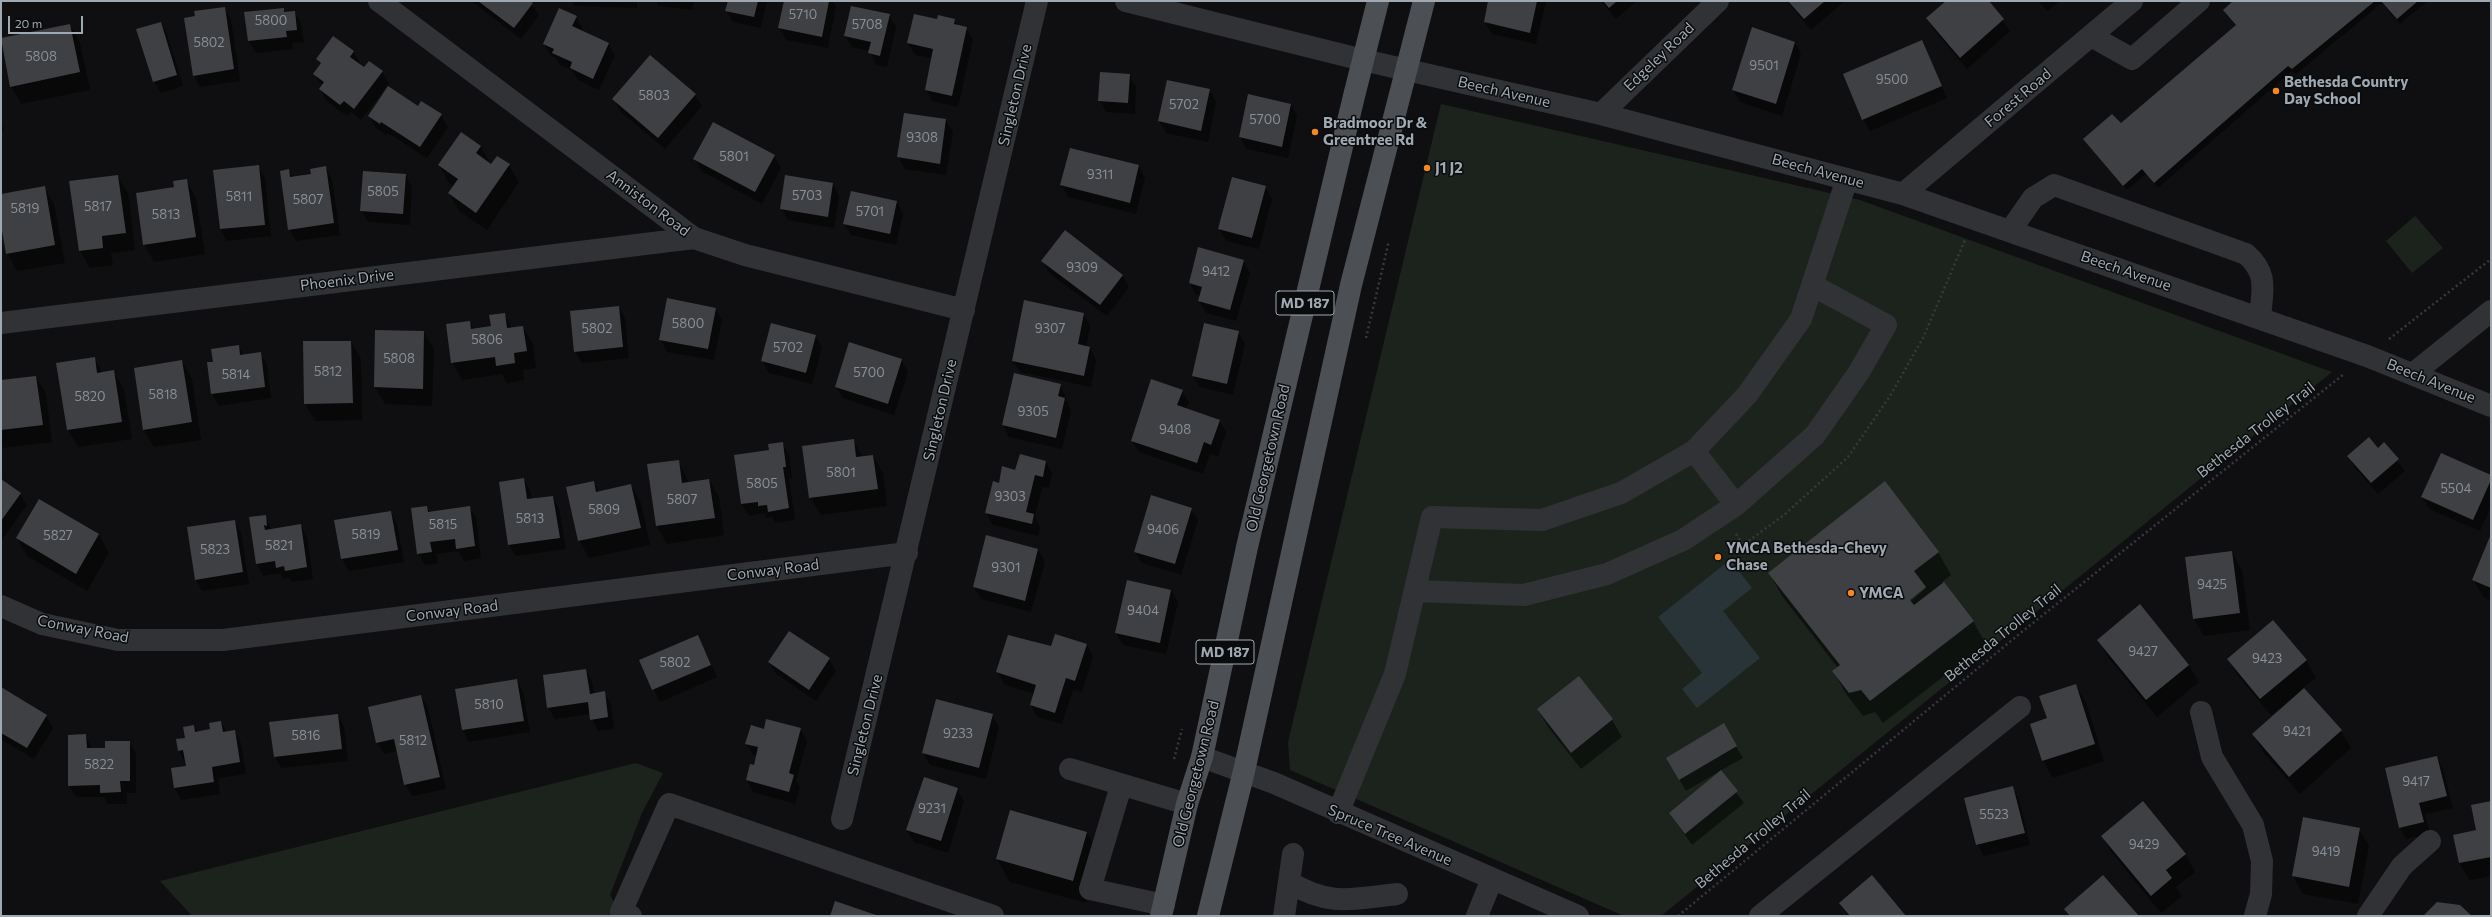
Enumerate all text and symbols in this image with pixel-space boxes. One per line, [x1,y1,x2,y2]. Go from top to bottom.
house number: 5710 [789,7,817,23]
scale bar [10,8,85,34]
house number: 5800 [255,13,287,29]
text: 20 m [15,16,42,30]
house number: 5708 [852,17,882,33]
street label: Edgeley Road [1620,19,1698,95]
house number: 5802 [193,35,225,51]
street label: Singleton Drive [995,42,1035,148]
house number: 5808 [25,49,57,65]
house number: 9501 [1749,58,1779,74]
street label: Forest Road [1981,65,2055,131]
house number: 9500 [1876,72,1908,88]
street label: Beech Avenue [1456,73,1552,111]
place label: Bethesda Country Day School [2284,73,2408,108]
marker: Bethesda Country Day School [2271,86,2281,96]
house number: 5803 [638,88,670,104]
house number: 5702 [1169,97,1199,113]
house number: 5700 [1249,112,1281,128]
place label: Bradmoor Dr & Greentree Rd [1323,114,1427,149]
marker: Bradmoor Dr & Greentree Rd [1310,127,1320,137]
house number: 9308 [906,130,938,146]
house number: 5801 [719,149,749,165]
street label: Beech Avenue [1770,150,1866,192]
place label: J1 J2 [1435,159,1463,177]
marker: J1 J2 [1422,163,1432,173]
street label: Anniston Road [603,166,693,240]
house number: 9311 [1087,167,1113,183]
house number: 5805 [367,184,399,200]
house number: 5703 [792,188,822,204]
house number: 5811 [226,189,252,205]
house number: 5807 [293,192,323,208]
house number: 5817 [84,199,112,215]
house number: 5819 [11,201,39,217]
house number: 5701 [856,204,884,220]
house number: 5813 [152,207,180,223]
street label: Beech Avenue [2078,247,2174,295]
house number: 9309 [1066,260,1098,276]
house number: 9412 [1202,264,1230,280]
street label: Phoenix Drive [299,265,395,295]
road number: MD 187 [1276,291,1334,315]
house number: 5800 [672,316,704,332]
house number: 5802 [581,321,613,337]
house number: 9307 [1035,321,1065,337]
house number: 5806 [471,332,503,348]
house number: 5702 [773,340,803,356]
house number: 5808 [383,351,415,367]
street label: Beech Avenue [2384,355,2478,407]
street label: Singleton Drive [920,357,960,463]
house number: 5812 [314,364,342,380]
house number: 5700 [853,365,885,381]
house number: 5814 [222,367,250,383]
street label: Bethesda Trolley Trail [2193,378,2319,482]
street label: Old Georgetown Road [1242,383,1294,533]
house number: 5818 [149,387,177,403]
house number: 5820 [75,389,105,405]
house number: 9305 [1017,404,1049,420]
house number: 9408 [1159,422,1191,438]
house number: 5801 [826,465,856,481]
house number: 5805 [746,476,778,492]
house number: 5504 [2440,481,2472,497]
house number: 9303 [994,489,1026,505]
house number: 5807 [667,492,697,508]
house number: 5809 [588,502,620,518]
house number: 5813 [516,511,544,527]
house number: 5815 [429,517,457,533]
house number: 9406 [1147,522,1179,538]
house number: 5819 [352,527,380,543]
house number: 5827 [43,528,73,544]
house number: 5821 [265,538,293,554]
place label: YMCA Bethesda-Chevy Chase [1726,539,1887,574]
house number: 5823 [200,542,230,558]
marker: YMCA Bethesda-Chevy Chase [1713,552,1723,562]
street label: Conway Road [726,555,820,585]
house number: 9301 [991,560,1021,576]
house number: 9425 [2197,577,2227,593]
street label: Bethesda Trolley Trail [1941,580,2065,686]
place label: YMCA [1859,584,1904,602]
marker: YMCA [1846,588,1856,598]
street label: Conway Road [405,596,499,626]
house number: 9404 [1127,603,1159,619]
street label: Conway Road [36,611,130,647]
road number: MD 187 [1196,640,1254,664]
house number: 9427 [2128,644,2158,660]
house number: 9423 [2252,651,2282,667]
house number: 5802 [659,655,691,671]
street label: Singleton Drive [844,673,886,777]
house number: 5810 [474,697,504,713]
street label: Old Georgetown Road [1169,699,1223,849]
house number: 9421 [2283,724,2311,740]
house number: 9233 [943,726,973,742]
house number: 5816 [292,728,320,744]
house number: 5812 [399,733,427,749]
house number: 5822 [84,757,114,773]
house number: 9417 [2402,774,2430,790]
street label: Bethesda Trolley Trail [1692,785,1814,893]
house number: 9231 [918,801,946,817]
street label: Spruce Tree Avenue [1325,801,1455,869]
house number: 5523 [1979,807,2009,823]
house number: 9429 [2129,837,2159,853]
house number: 9419 [2312,844,2340,860]

